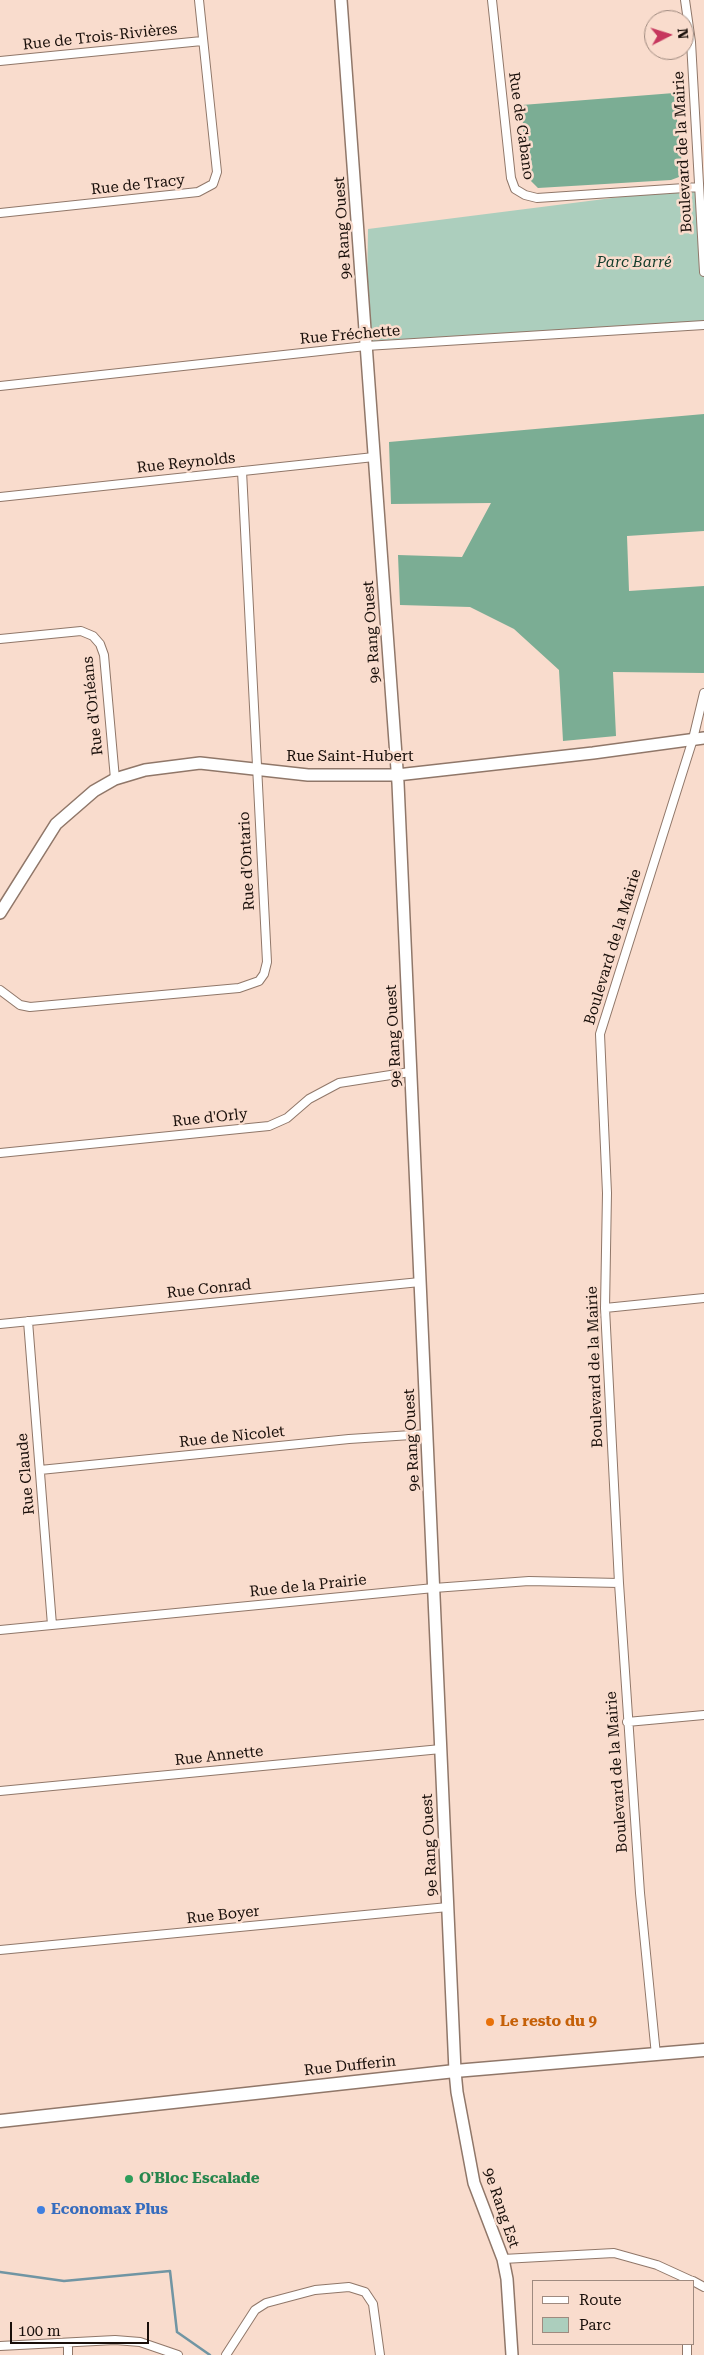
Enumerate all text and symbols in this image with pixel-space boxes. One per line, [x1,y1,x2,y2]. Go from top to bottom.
north arrow [644,10,694,60]
street label: Rue de Trois-Rivières [22,20,178,54]
text: N [675,28,691,40]
street label: Rue de Cabano [505,71,537,181]
street label: Boulevard de la Mairie [670,71,696,233]
street label: Rue de Tracy [90,171,186,199]
street label: 9e Rang Ouest [330,176,356,280]
park label: Parc Barré [596,254,672,272]
street label: Rue Fréchette [299,322,401,348]
street label: Rue Reynolds [136,449,236,477]
street label: 9e Rang Ouest [359,580,385,684]
street label: Rue d'Orléans [79,655,107,757]
street label: Rue Saint-Hubert [286,748,414,766]
street label: Rue d'Ontario [235,811,259,911]
street label: Boulevard de la Mairie [581,867,645,1027]
street label: 9e Rang Ouest [382,984,406,1088]
street label: Rue d'Orly [172,1105,248,1131]
street label: Rue Conrad [166,1276,252,1302]
street label: Boulevard de la Mairie [583,1286,607,1448]
street label: 9e Rang Ouest [400,1388,424,1492]
street label: Rue de Nicolet [178,1423,286,1451]
street label: Rue Claude [13,1432,39,1516]
street label: Rue de la Prairie [249,1571,367,1601]
street label: Boulevard de la Mairie [602,1691,632,1853]
street label: Rue Annette [174,1742,264,1770]
street label: 9e Rang Ouest [418,1793,442,1897]
street label: Rue Boyer [186,1902,260,1928]
place label: Le resto du 9 [500,2013,597,2031]
marker: Le resto du 9 [484,2016,496,2028]
street label: Rue Dufferin [303,2052,397,2080]
street label: 9e Rang Est [479,2166,523,2250]
place label: O'Bloc Escalade [139,2170,260,2188]
marker: O'Bloc Escalade [123,2173,135,2185]
place label: Economax Plus [51,2201,168,2219]
marker: Economax Plus [35,2204,47,2216]
legend [532,2280,694,2345]
text: Route [579,2291,621,2309]
scale bar [12,2312,151,2344]
text: Parc [579,2316,611,2334]
text: 100 m [18,2322,61,2340]

